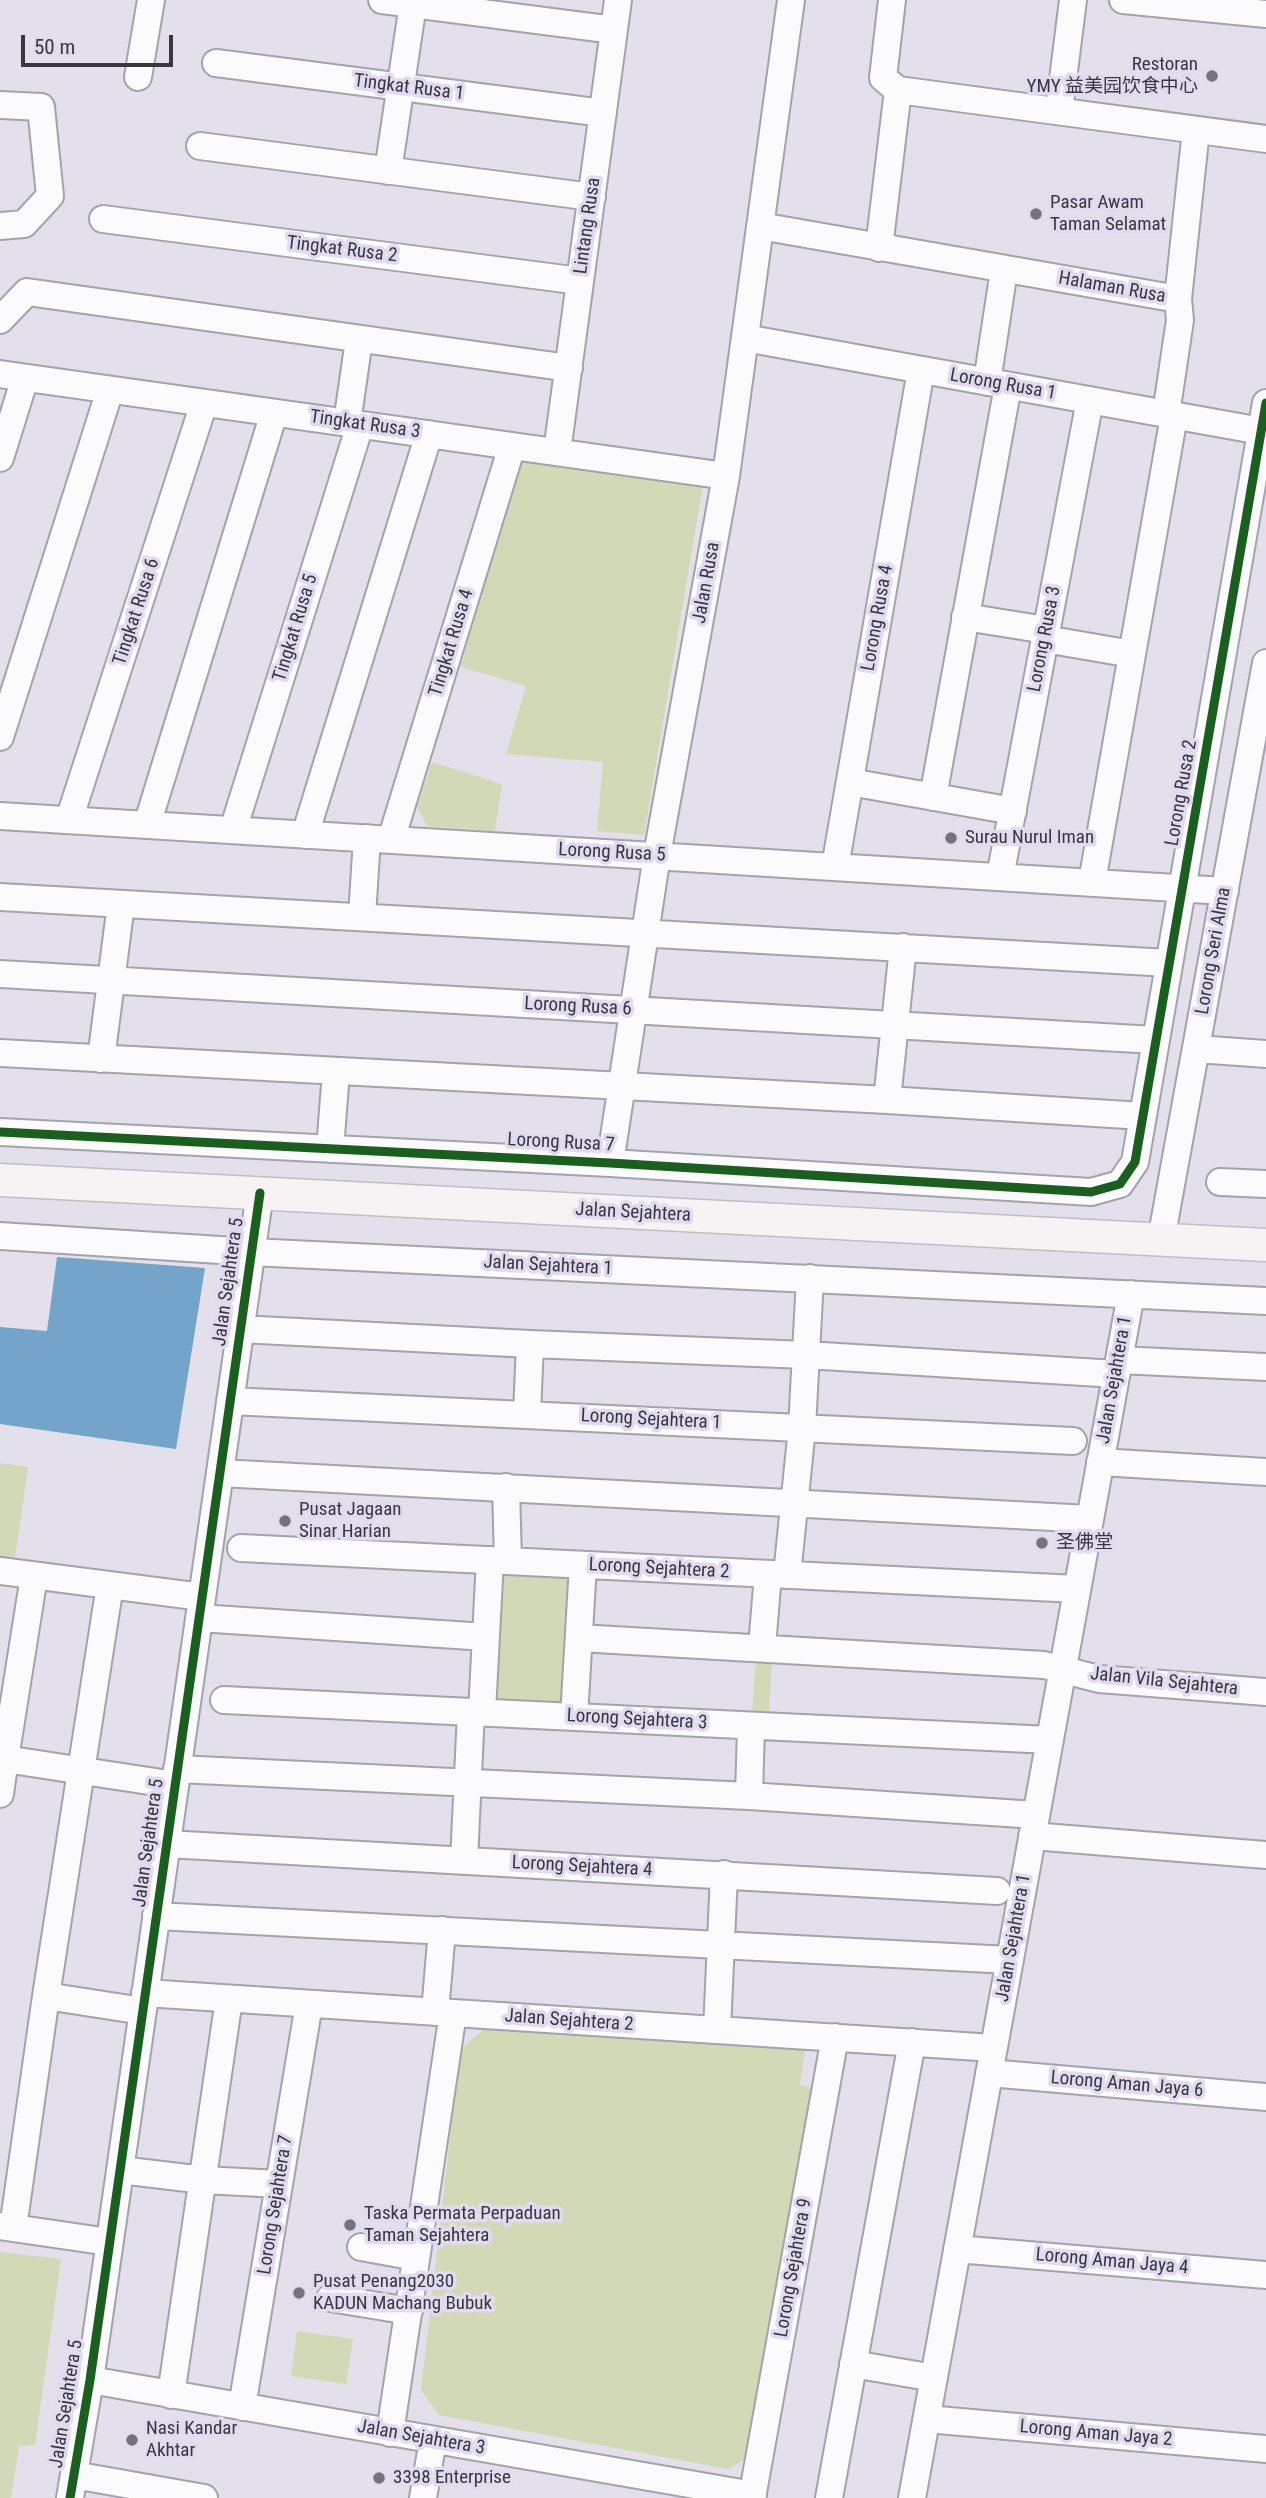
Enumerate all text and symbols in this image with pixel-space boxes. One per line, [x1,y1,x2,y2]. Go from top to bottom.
scale bar [24,21,177,65]
text: 50 m [34,35,75,59]
place label: Restoran YMY 益美园饮食中心 [1027,54,1198,98]
marker: Restoran YMY 益美园饮食中心 [1204,68,1220,84]
street label: Tingkat Rusa 1 [352,70,466,106]
street label: Lintang Rusa [570,176,606,276]
place label: Pasar Awam Taman Selamat [1050,192,1166,236]
marker: Pasar Awam Taman Selamat [1028,206,1044,222]
street label: Tingkat Rusa 2 [285,232,399,268]
street label: Halaman Rusa [1057,267,1167,309]
street label: Lorong Rusa 1 [948,364,1058,406]
street label: Tingkat Rusa 3 [308,406,422,444]
street label: Jalan Rusa [689,540,725,626]
street label: Tingkat Rusa 6 [109,556,165,668]
street label: Lorong Rusa 4 [857,563,899,673]
street label: Tingkat Rusa 5 [269,571,323,685]
street label: Lorong Rusa 3 [1024,584,1066,694]
street label: Tingkat Rusa 4 [425,586,479,700]
street label: Lorong Rusa 2 [1161,738,1203,848]
place label: Surau Nurul Iman [965,827,1094,849]
marker: Surau Nurul Iman [943,830,959,846]
street label: Lorong Rusa 5 [558,839,666,867]
street label: Lorong Seri Alma [1192,886,1236,1016]
street label: Lorong Rusa 6 [524,993,632,1021]
street label: Lorong Rusa 7 [507,1129,615,1157]
street label: Jalan Sejahtera [575,1199,691,1227]
street label: Jalan Sejahtera 5 [209,1216,249,1348]
street label: Jalan Sejahtera 1 [483,1251,613,1281]
street label: Jalan Sejahtera 1 [1093,1314,1137,1446]
street label: Lorong Sejahtera 1 [580,1405,722,1435]
place label: Pusat Jagaan Sinar Harian [299,1499,402,1543]
marker: Pusat Jagaan Sinar Harian [277,1513,293,1529]
place label: 圣佛堂 [1056,1532,1113,1554]
marker: 圣佛堂 [1034,1535,1050,1551]
street label: Lorong Sejahtera 2 [588,1554,730,1584]
street label: Jalan Vila Sejahtera [1089,1663,1239,1701]
street label: Lorong Sejahtera 3 [566,1705,708,1735]
street label: Jalan Sejahtera 5 [129,1777,169,1909]
street label: Lorong Sejahtera 4 [511,1852,653,1882]
street label: Jalan Sejahtera 1 [992,1872,1036,2004]
street label: Jalan Sejahtera 2 [504,2005,634,2037]
street label: Lorong Aman Jaya 6 [1050,2067,1204,2103]
street label: Lorong Sejahtera 7 [254,2134,298,2276]
street label: Lorong Sejahtera 9 [771,2197,817,2339]
place label: Taska Permata Perpaduan Taman Sejahtera [364,2203,561,2247]
marker: Taska Permata Perpaduan Taman Sejahtera [342,2217,358,2233]
street label: Lorong Aman Jaya 4 [1035,2244,1189,2280]
place label: Pusat Penang2030 KADUN Machang Bubuk [313,2271,492,2315]
marker: Pusat Penang2030 KADUN Machang Bubuk [291,2285,307,2301]
street label: Jalan Sejahtera 5 [46,2338,88,2470]
street label: Jalan Sejahtera 3 [355,2416,487,2460]
street label: Lorong Aman Jaya 2 [1019,2416,1173,2452]
place label: Nasi Kandar Akhtar [146,2418,237,2462]
marker: Nasi Kandar Akhtar [124,2432,140,2448]
place label: 3398 Enterprise [393,2467,511,2489]
marker: 3398 Enterprise [371,2470,387,2486]

